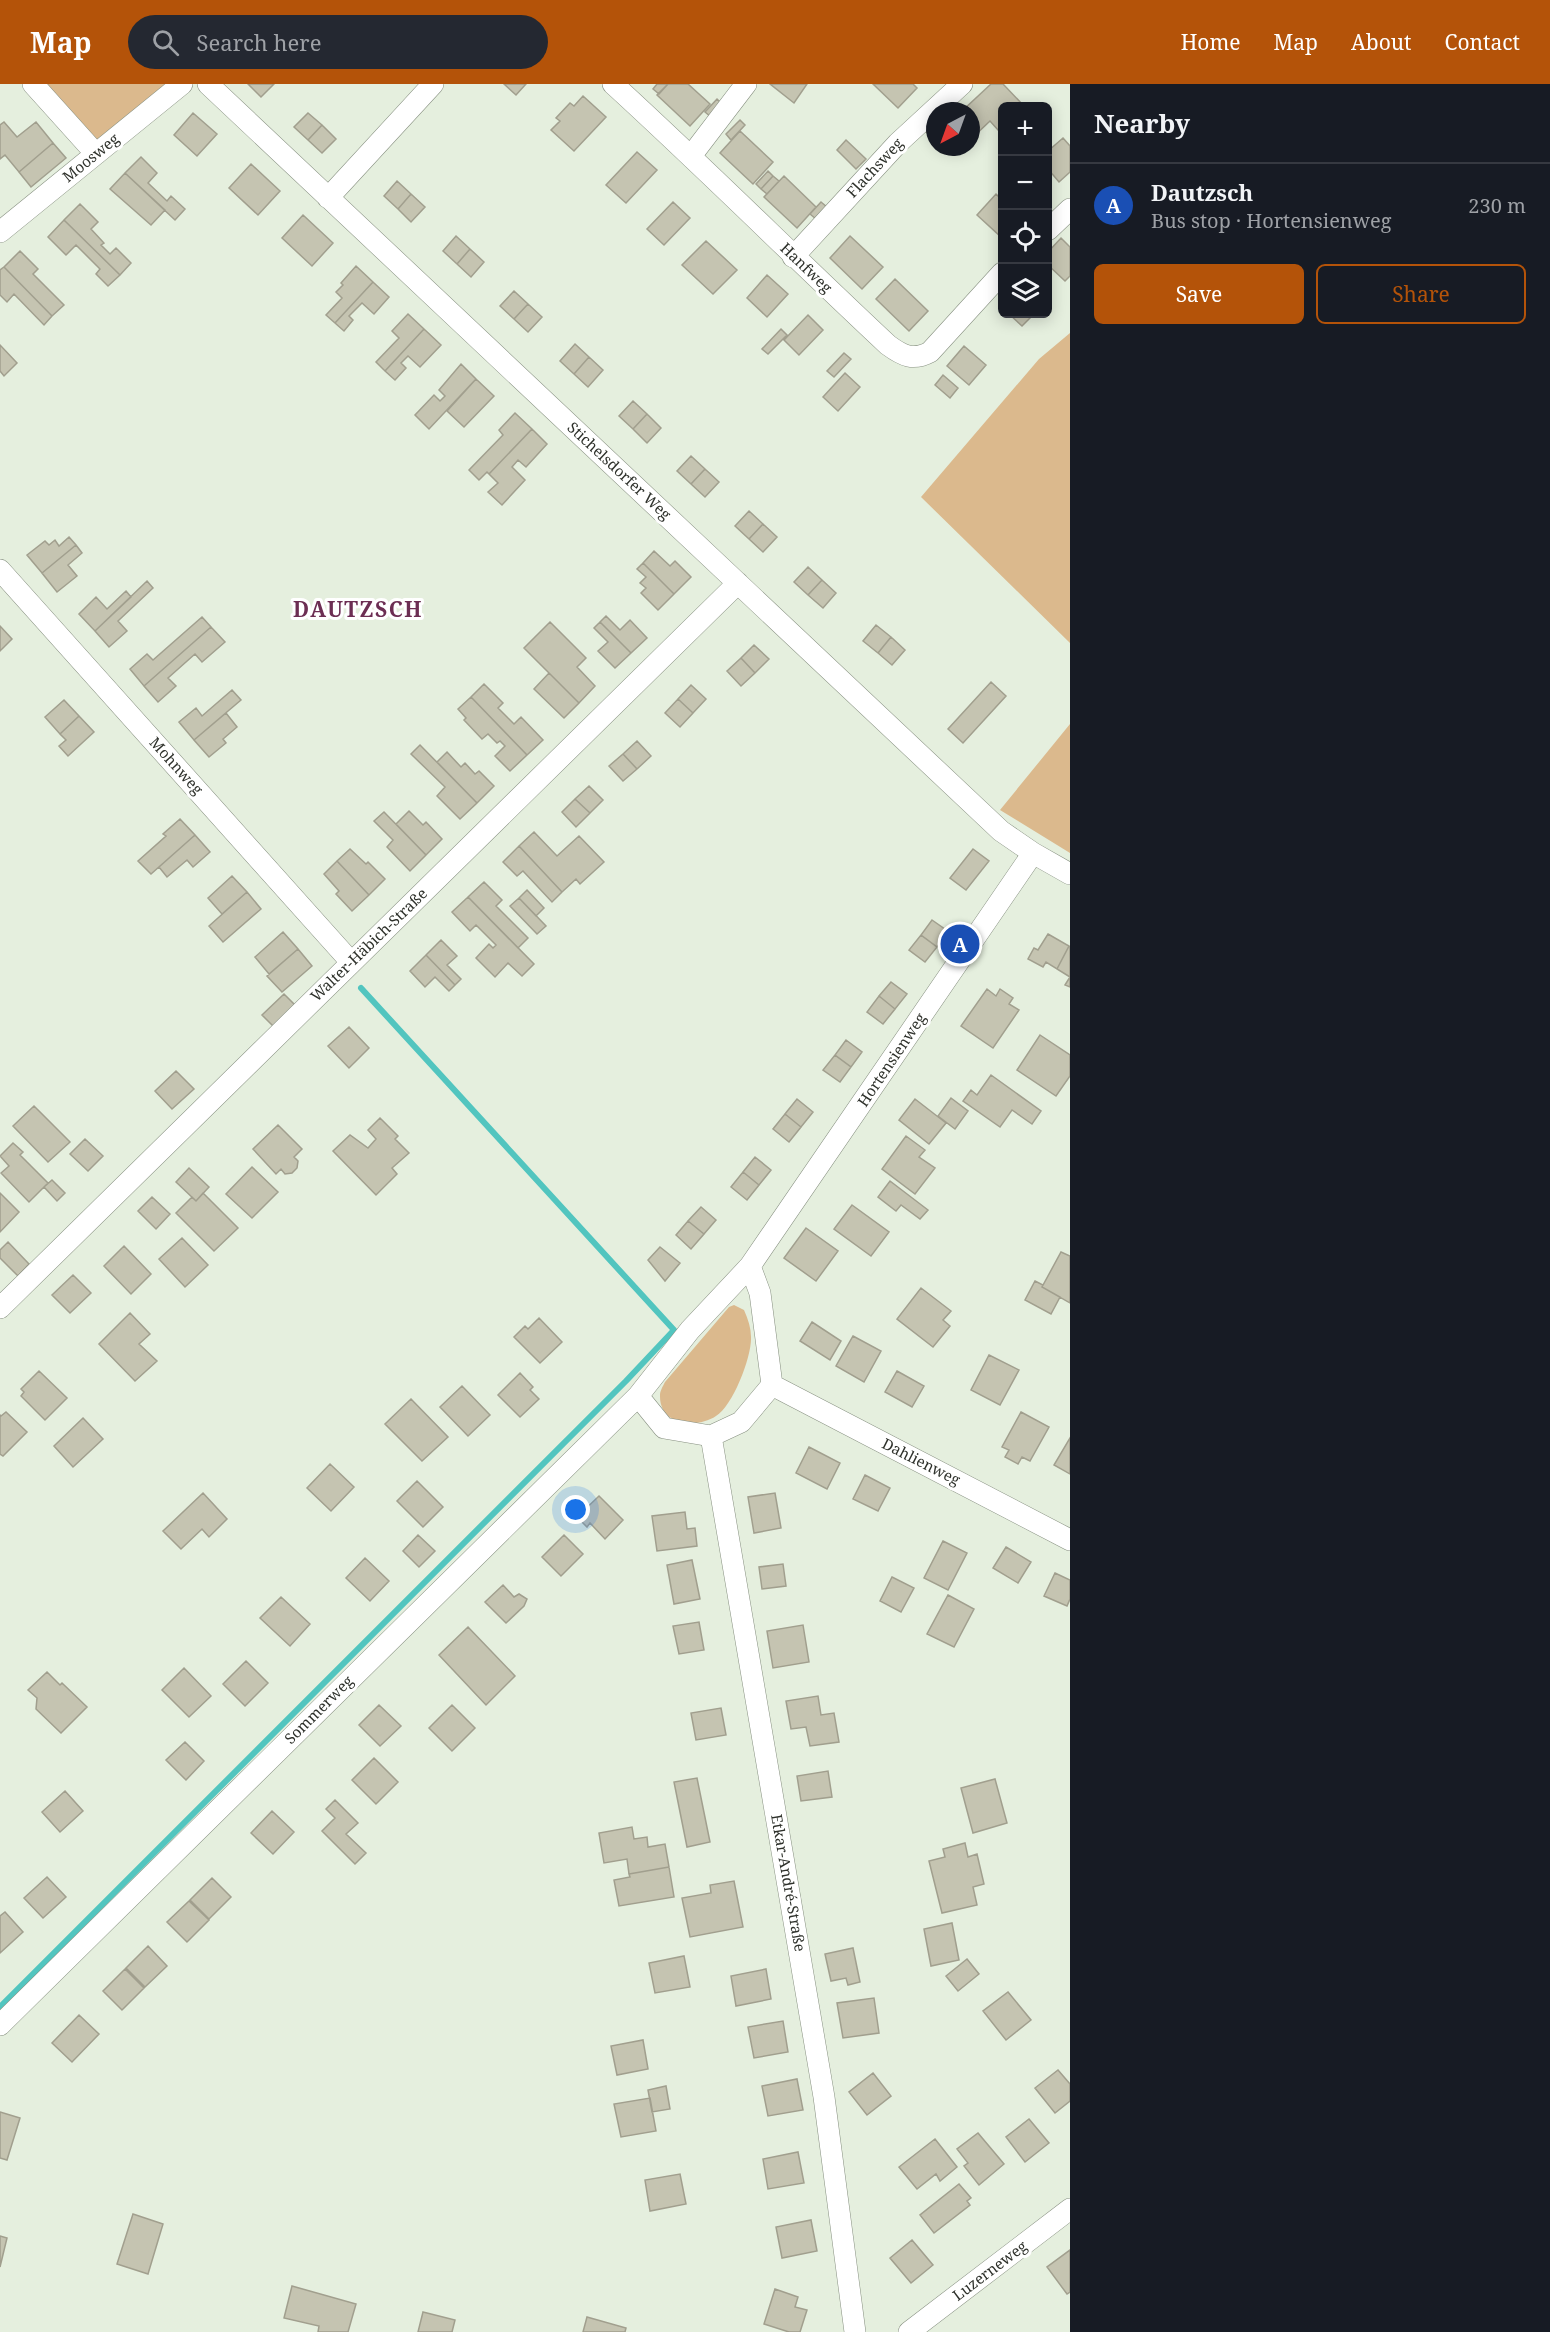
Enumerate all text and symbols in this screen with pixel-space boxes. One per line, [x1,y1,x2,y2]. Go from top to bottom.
search box [128,15,548,69]
text: Map [30,23,92,61]
icon: search [149,26,182,59]
text: Search here [197,27,321,57]
text: Home [1181,28,1241,56]
text: Map [1274,28,1318,56]
text: About [1351,28,1412,56]
text: Contact [1445,28,1520,56]
north arrow [926,102,980,156]
map controls [998,102,1052,318]
button: + [998,102,1052,156]
text: Nearby [1094,105,1190,141]
street label: Moosweg [58,128,123,186]
street label: Flachsweg [842,133,907,201]
button: − [998,156,1052,210]
text: Dautzsch [1151,177,1253,207]
text: A [1106,192,1121,219]
text: 230 m [1468,192,1526,219]
text: Bus stop · Hortensienweg [1151,207,1391,234]
button: locate [998,210,1052,264]
street label: Hanfweg [777,238,837,297]
button: layers [998,264,1052,318]
button: Save [1094,264,1304,324]
button: Share [1316,264,1526,324]
street label: Stichelsdorfer Weg [564,417,676,524]
district label: DAUTZSCH [293,595,423,623]
street label: Mohnweg [146,732,208,798]
street label: Walter-Häbich-Straße [306,883,431,1005]
pin: A [940,922,980,966]
street label: Hortensienweg [852,1009,930,1110]
street label: Dahlienweg [879,1433,964,1489]
your location [561,1495,590,1524]
street label: Sommerweg [280,1671,357,1748]
street label: Etkar-André-Straße [767,1813,811,1953]
street label: Luzerneweg [948,2236,1031,2305]

